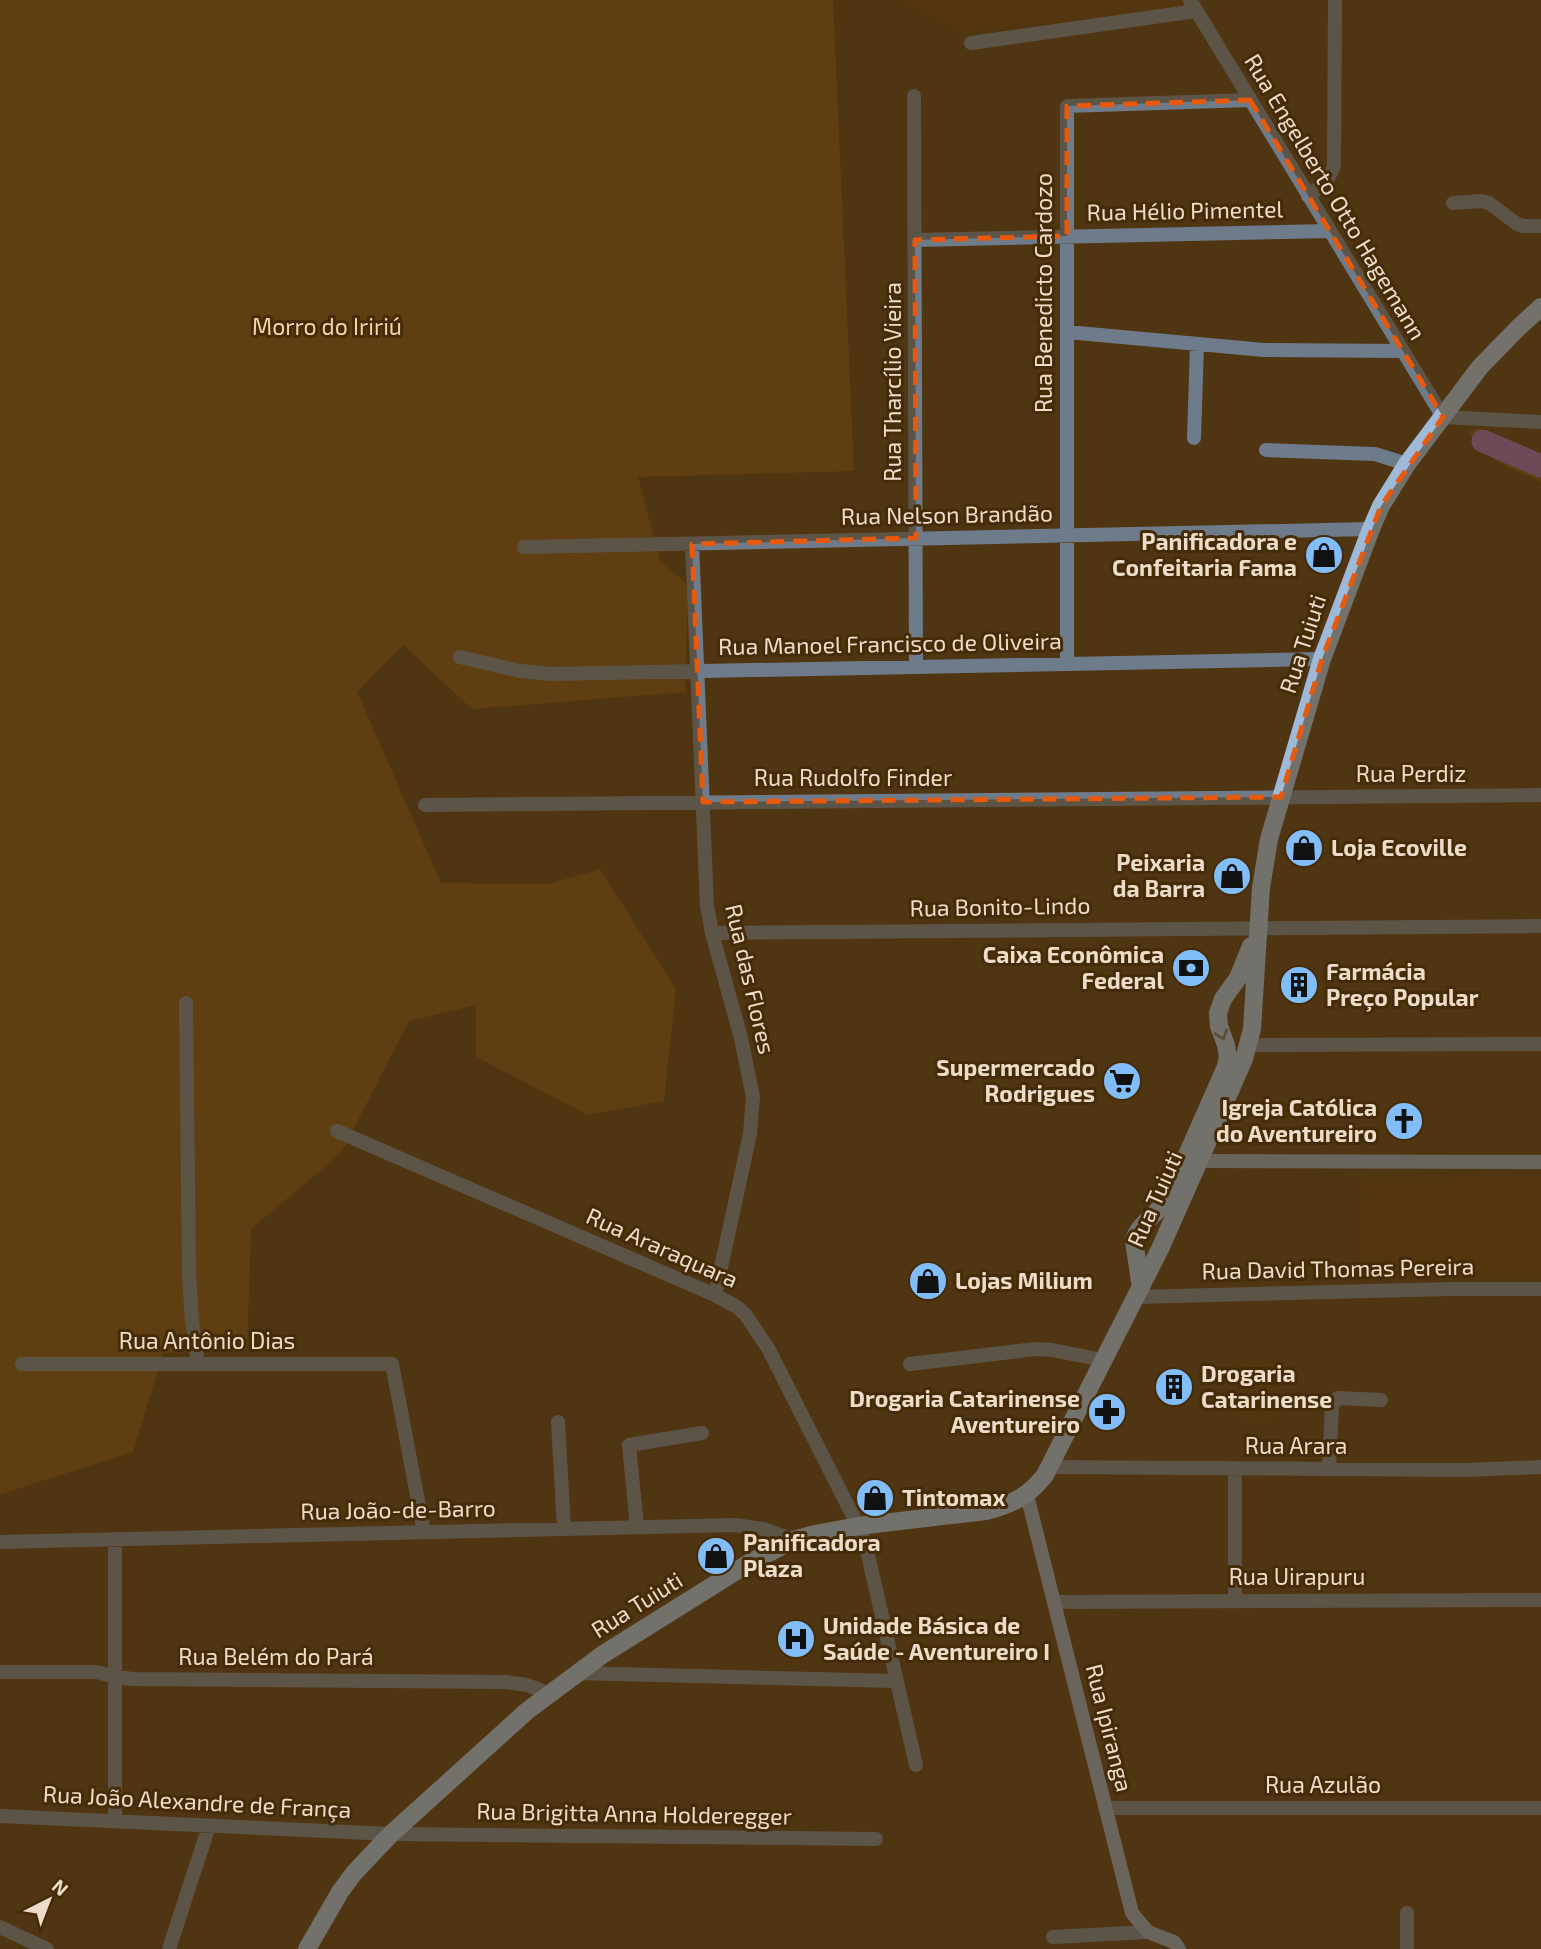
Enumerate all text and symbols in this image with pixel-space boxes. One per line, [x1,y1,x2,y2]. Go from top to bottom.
street label: Rua Engelberto Otto Hagemann [1239,48,1432,345]
street label: Rua Benedicto Cardozo [1029,173,1057,413]
street label: Rua Hélio Pimentel [1086,194,1284,226]
street label: Rua Tharcílio Vieira [878,282,906,482]
park label: Morro do Iririú [252,312,402,340]
street label: Rua Nelson Brandão [841,498,1053,530]
place label: Panificadora e Confeitaria Fama [1112,527,1297,581]
shop icon: Panificadora e Confeitaria Fama [1303,534,1345,576]
street label: Rua Tuiuti [1273,591,1331,697]
street label: Rua Manoel Francisco de Oliveira [718,626,1062,660]
street label: Rua Perdiz [1356,759,1466,787]
street label: Rua Rudolfo Finder [754,763,952,791]
shop icon: Loja Ecoville [1283,827,1325,869]
place label: Loja Ecoville [1331,833,1467,861]
place label: Peixaria da Barra [1113,848,1205,902]
shop icon: Peixaria da Barra [1211,855,1253,897]
street label: Rua Bonito-Lindo [909,890,1091,922]
street label: Rua das Flores [720,901,782,1056]
place label: Caixa Econômica Federal [983,940,1164,994]
bank icon: Caixa Econômica Federal [1170,947,1212,989]
place label: Farmácia Preço Popular [1326,957,1479,1012]
building icon: Farmácia Preço Popular [1278,964,1320,1006]
one-way arrow [1214,1028,1228,1040]
place label: Supermercado Rodrigues [936,1053,1095,1107]
supermarket icon: Supermercado Rodrigues [1101,1060,1143,1102]
place label: Igreja Católica do Aventureiro [1216,1093,1377,1147]
church icon: Igreja Católica do Aventureiro [1383,1100,1425,1142]
street label: Rua Tuiuti [1120,1146,1188,1251]
street label: Rua Araraquara [582,1201,743,1293]
street label: Rua David Thomas Pereira [1201,1252,1475,1284]
shop icon: Lojas Milium [907,1260,949,1302]
place label: Lojas Milium [955,1266,1093,1294]
street label: Rua Antônio Dias [119,1326,295,1354]
place label: Drogaria Catarinense [1201,1359,1332,1413]
building icon: Drogaria Catarinense [1153,1366,1195,1408]
place label: Drogaria Catarinense Aventureiro [849,1384,1080,1438]
pharmacy icon: Drogaria Catarinense Aventureiro [1086,1391,1128,1433]
street label: Rua Arara [1245,1431,1347,1459]
shop icon: Tintomax [854,1477,896,1519]
place label: Tintomax [902,1483,1005,1511]
street label: Rua João-de-Barro [300,1493,496,1525]
place label: Panificadora Plaza [743,1528,881,1582]
shop icon: Panificadora Plaza [695,1535,737,1577]
street label: Rua Uirapuru [1229,1562,1365,1590]
street label: Rua Tuiuti [586,1565,687,1643]
place label: Unidade Básica de Saúde - Aventureiro I [823,1611,1050,1665]
hospital icon: Unidade Básica de Saúde - Aventureiro I [775,1618,817,1660]
street label: Rua Belém do Pará [178,1642,374,1670]
street label: Rua Ipiranga [1081,1661,1139,1795]
street label: Rua Azulão [1265,1770,1381,1798]
street label: Rua João Alexandre de França [42,1779,352,1824]
street label: Rua Brigitta Anna Holderegger [476,1796,792,1830]
north arrow [14,1865,84,1935]
text: N [48,1874,74,1900]

